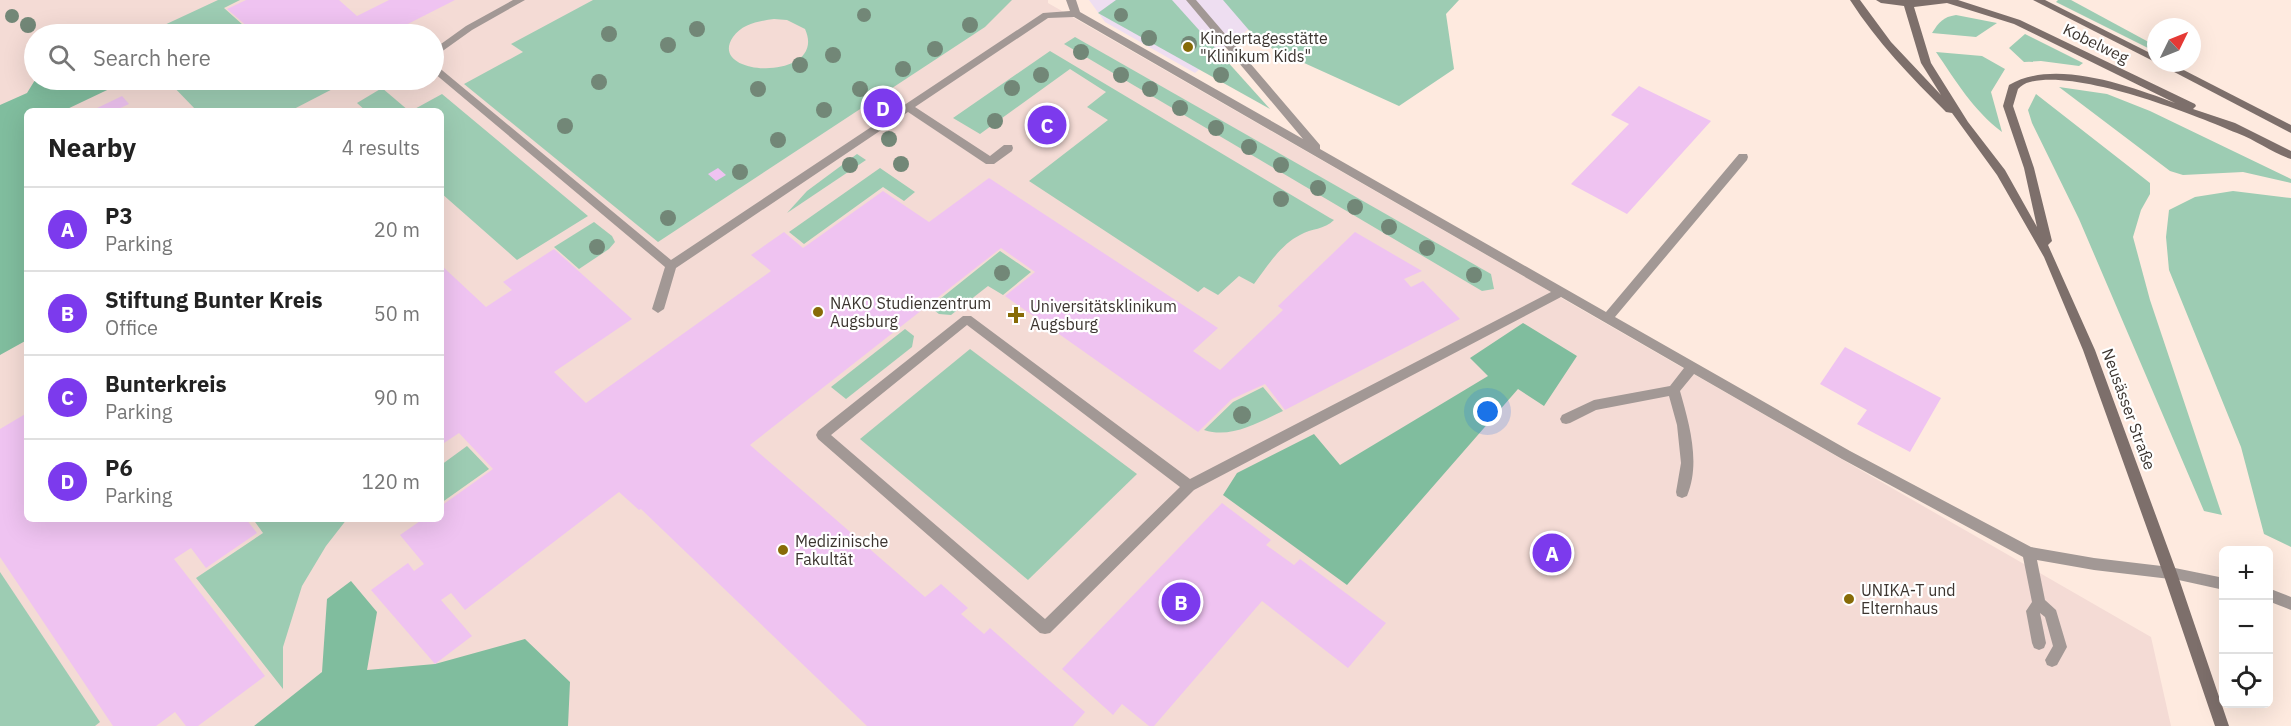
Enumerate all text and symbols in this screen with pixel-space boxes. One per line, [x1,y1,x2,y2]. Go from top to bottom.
north arrow [2147,18,2201,72]
street label: Kobelweg [2060,19,2133,68]
search box [24,24,444,90]
place label: Kindertagesstätte "Klinikum Kids" [1200,28,1328,66]
marker: Kindertagesstätte "Klinikum Kids" [1181,40,1195,54]
icon: search [45,41,78,74]
text: Search here [93,43,211,72]
pin: D [864,86,902,130]
pin: C [1028,102,1066,148]
text: Nearby [48,130,136,164]
text: 4 results [342,134,420,161]
text: P3 [105,201,133,230]
text: A [61,216,74,243]
text: 20 m [374,216,420,243]
text: Parking [105,230,172,257]
text: Stiftung Bunter Kreis [105,285,323,314]
place label: NAKO Studienzentrum Augsburg [830,293,991,331]
place label: Universitätsklinikum Augsburg [1030,296,1177,334]
text: B [61,300,74,327]
text: 50 m [374,300,420,327]
marker: NAKO Studienzentrum Augsburg [811,305,825,319]
marker: Universitätsklinikum Augsburg [1007,306,1025,324]
text: Office [105,314,158,341]
street label: Neusässer Straße [2098,346,2160,473]
text: Bunterkreis [105,369,227,398]
text: C [61,384,74,411]
text: 90 m [374,384,420,411]
your location [1473,397,1502,426]
text: Parking [105,398,172,425]
text: P6 [105,453,133,482]
text: D [61,468,74,495]
text: 120 m [362,468,420,495]
text: Parking [105,482,172,509]
pin: A [1532,530,1572,576]
place label: Medizinische Fakultät [795,531,888,569]
marker: Medizinische Fakultät [776,543,790,557]
map controls [2219,546,2273,708]
button: + [2219,546,2273,600]
pin: B [1162,580,1200,624]
place label: UNIKA-T und Elternhaus [1861,580,1956,618]
marker: UNIKA-T und Elternhaus [1842,592,1856,606]
button: − [2219,600,2273,654]
button: locate [2219,654,2273,708]

